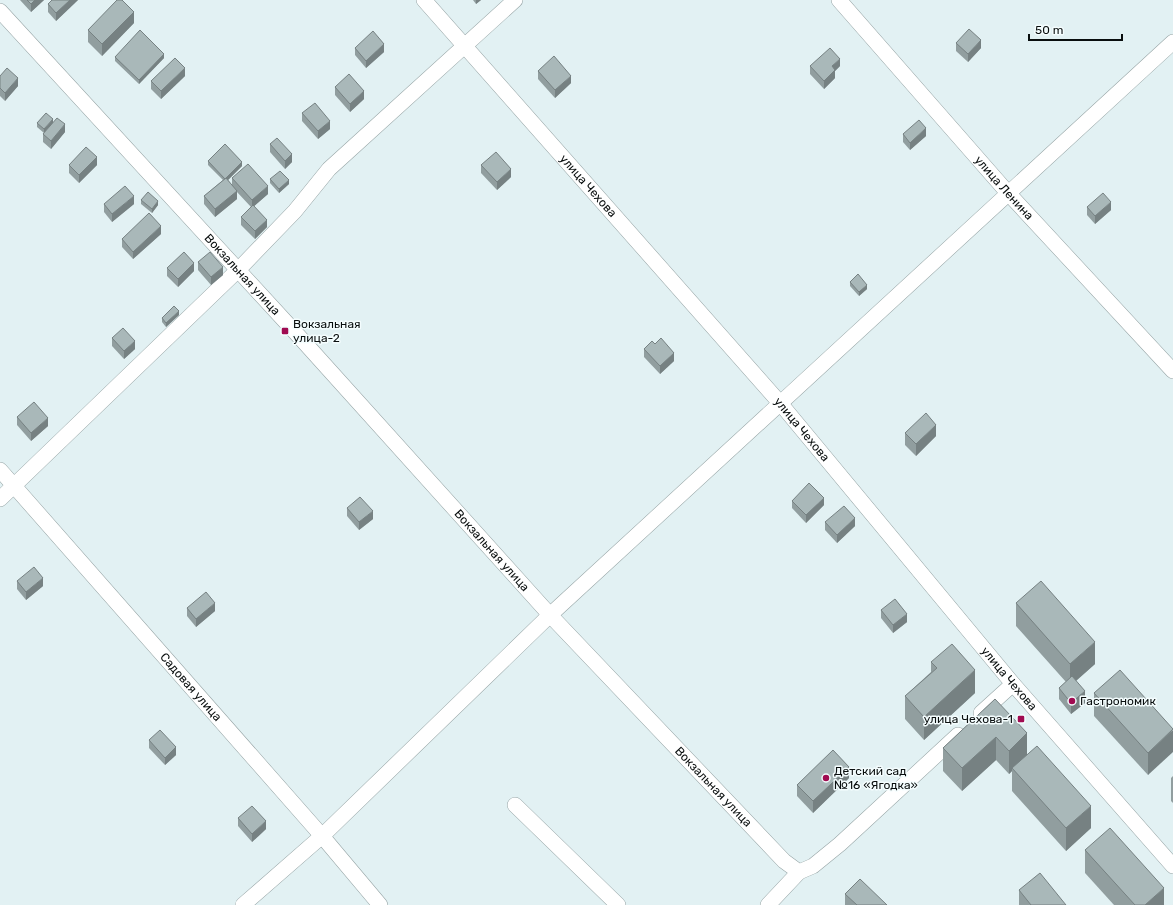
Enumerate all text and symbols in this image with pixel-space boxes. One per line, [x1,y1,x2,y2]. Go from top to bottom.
scale bar [1029,16,1122,42]
text: 50 m [1035,23,1063,37]
street label: улица Чехова [557,152,620,220]
street label: улица Ленина [972,153,1036,223]
street label: Вокзальная улица [202,231,283,318]
place label: Вокзальная улица-2 [293,317,361,345]
marker: Вокзальная улица-2 [280,326,290,336]
street label: улица Чехова [771,395,832,464]
street label: Вокзальная улица [451,507,532,594]
street label: улица Чехова [978,644,1040,713]
street label: Садовая улица [157,650,225,724]
place label: Гастрономик [1080,694,1156,708]
marker: Гастрономик [1067,696,1077,706]
place label: улица Чехова-1 [924,712,1013,726]
marker: улица Чехова-1 [1016,714,1026,724]
street label: Вокзальная улица [672,744,755,830]
place label: Детский сад №16 «Ягодка» [834,764,918,792]
marker: Детский сад №16 «Ягодка» [821,773,831,783]

